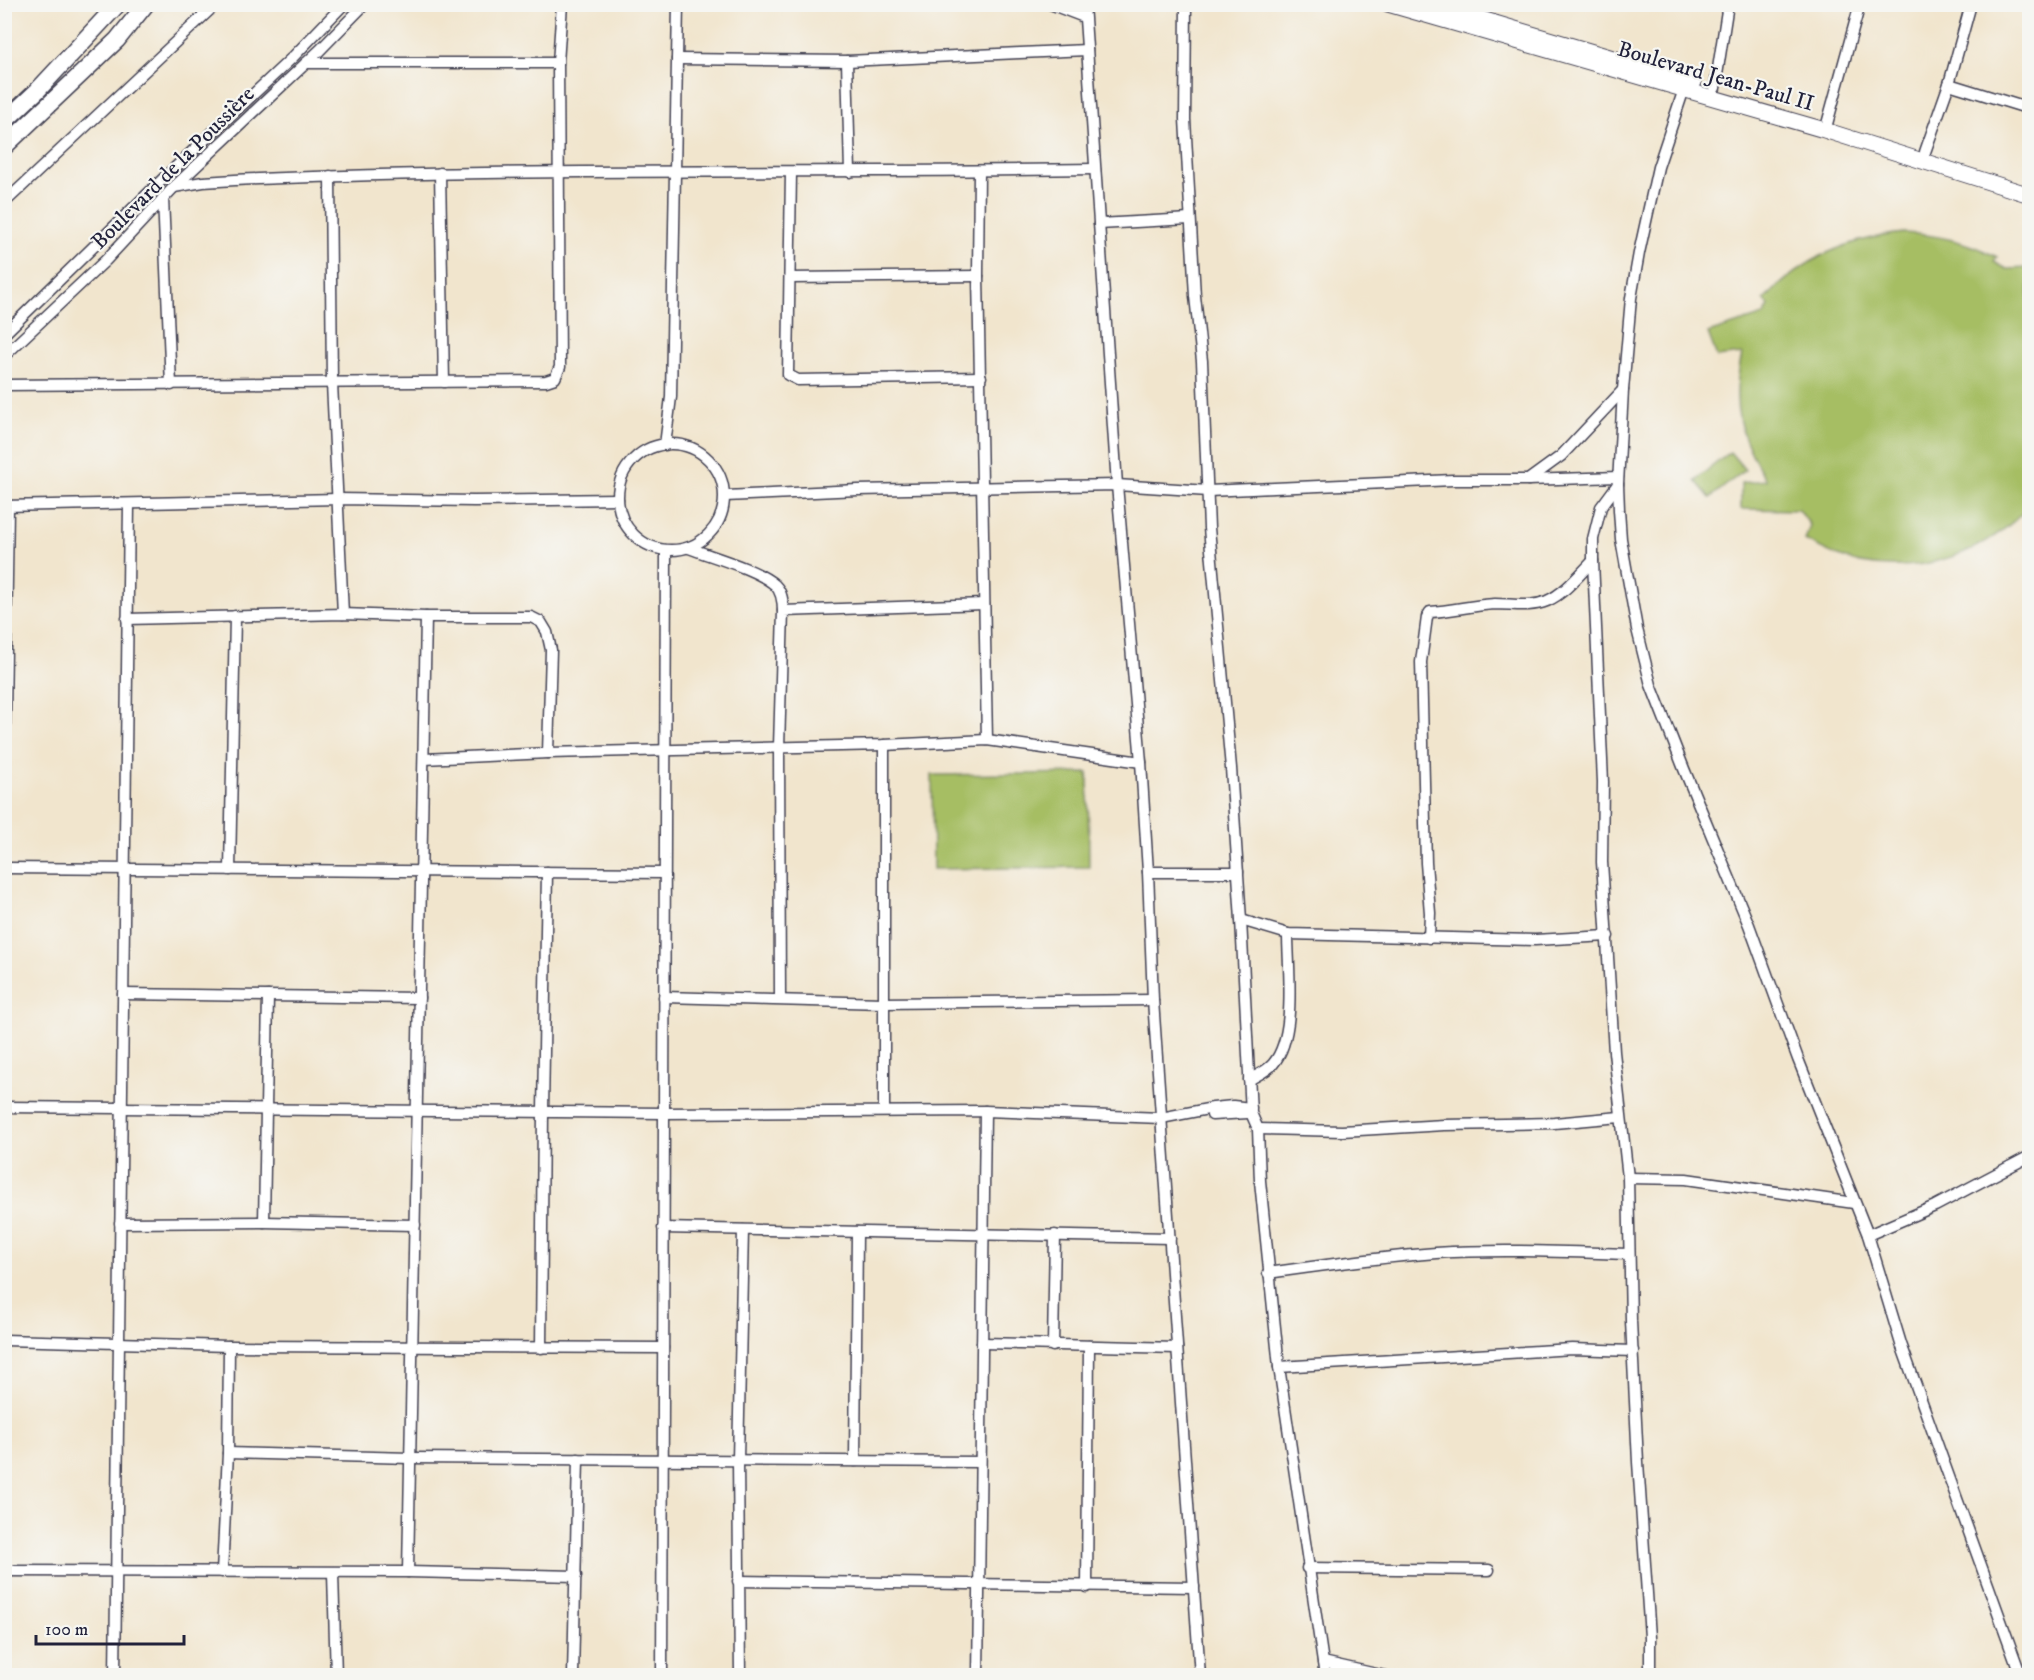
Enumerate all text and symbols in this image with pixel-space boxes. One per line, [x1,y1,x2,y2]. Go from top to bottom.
street label: Boulevard Jean-Paul II [1614,35,1817,117]
street label: Boulevard de la Poussière [86,81,260,255]
scale bar [36,1608,184,1646]
text: 100 m [45,1619,88,1641]

